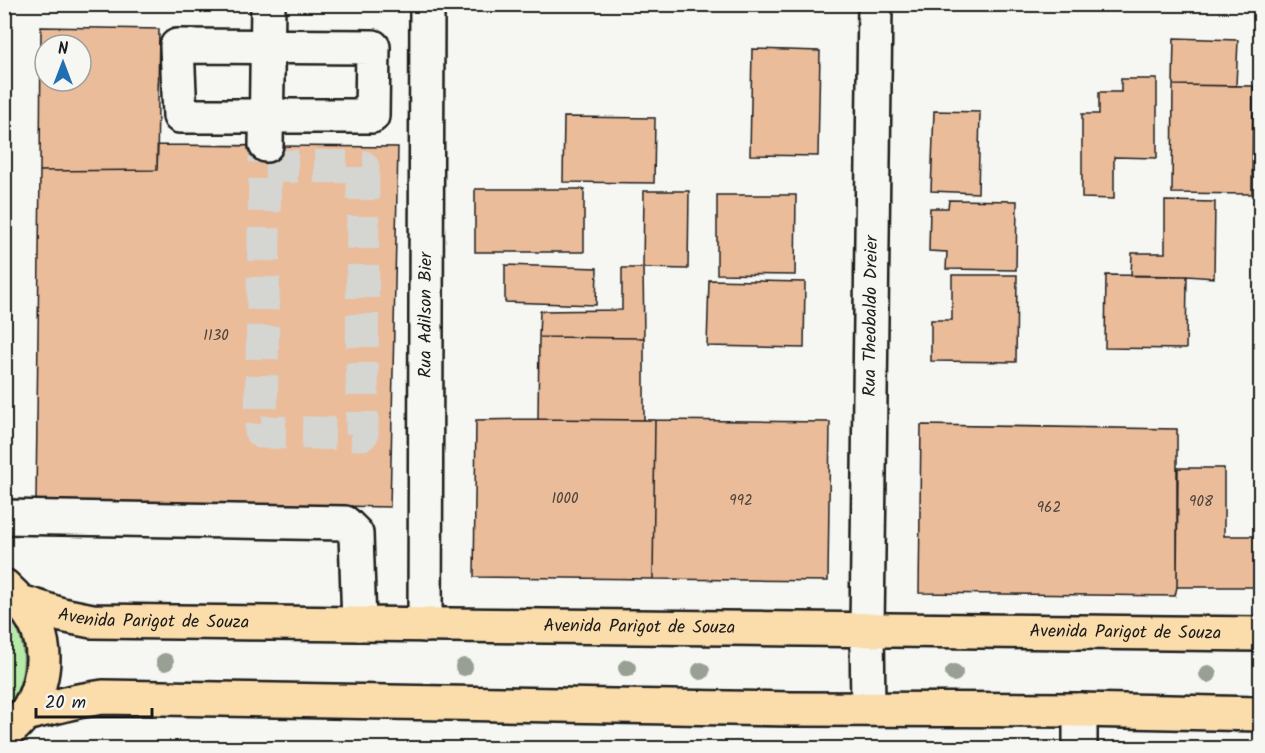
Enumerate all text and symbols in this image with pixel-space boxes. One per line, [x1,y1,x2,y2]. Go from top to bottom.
north arrow [33,33,93,93]
text: N [58,37,68,62]
street label: Rua Theobaldo Dreier [855,234,887,397]
street label: Rua Adilson Bier [411,251,441,378]
house number: 1130 [203,324,229,348]
house number: 1000 [551,487,579,511]
house number: 992 [729,489,753,513]
house number: 908 [1189,490,1214,514]
house number: 962 [1037,496,1061,520]
street label: Avenida Parigot de Souza [55,600,249,637]
street label: Avenida Parigot de Souza [543,612,735,643]
street label: Avenida Parigot de Souza [1029,617,1221,648]
scale bar [36,681,152,719]
text: 20 m [45,689,86,718]

